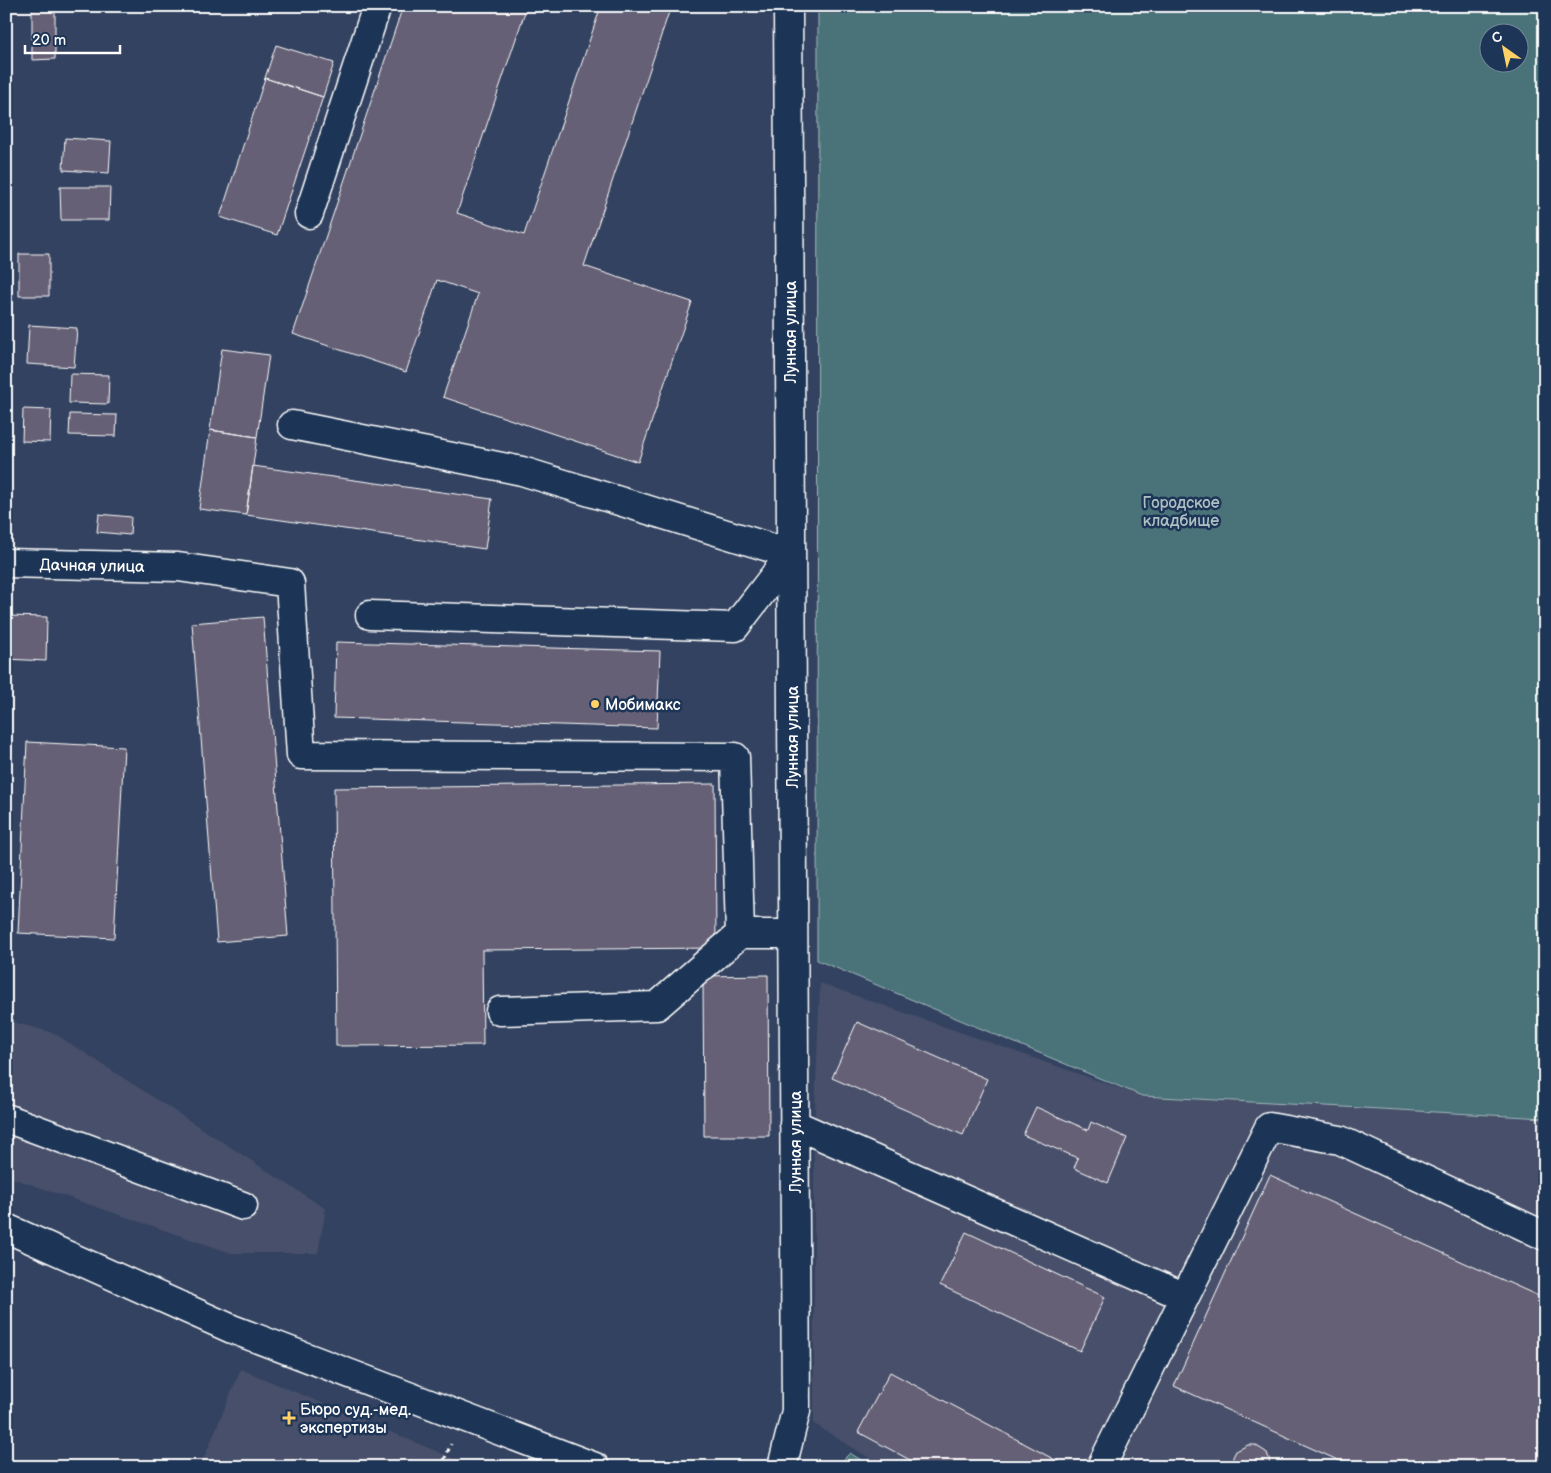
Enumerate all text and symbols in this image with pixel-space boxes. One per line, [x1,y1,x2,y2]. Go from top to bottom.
scale bar [25,22,120,54]
north arrow [1478,22,1528,72]
text: С [1488,28,1506,47]
text: 20 m [32,31,66,50]
street label: Лунная улица [782,280,801,384]
park label: Городское кладбище [1142,494,1220,531]
street label: Дачная улица [39,556,145,577]
street label: Лунная улица [784,685,803,789]
place label: Мобимакс [605,696,681,715]
marker: Мобимакс [589,698,601,710]
street label: Лунная улица [787,1090,806,1194]
place label: Бюро суд.-мед. экспертизы [300,1401,411,1438]
marker: Бюро суд.-мед. экспертизы [282,1411,296,1425]

